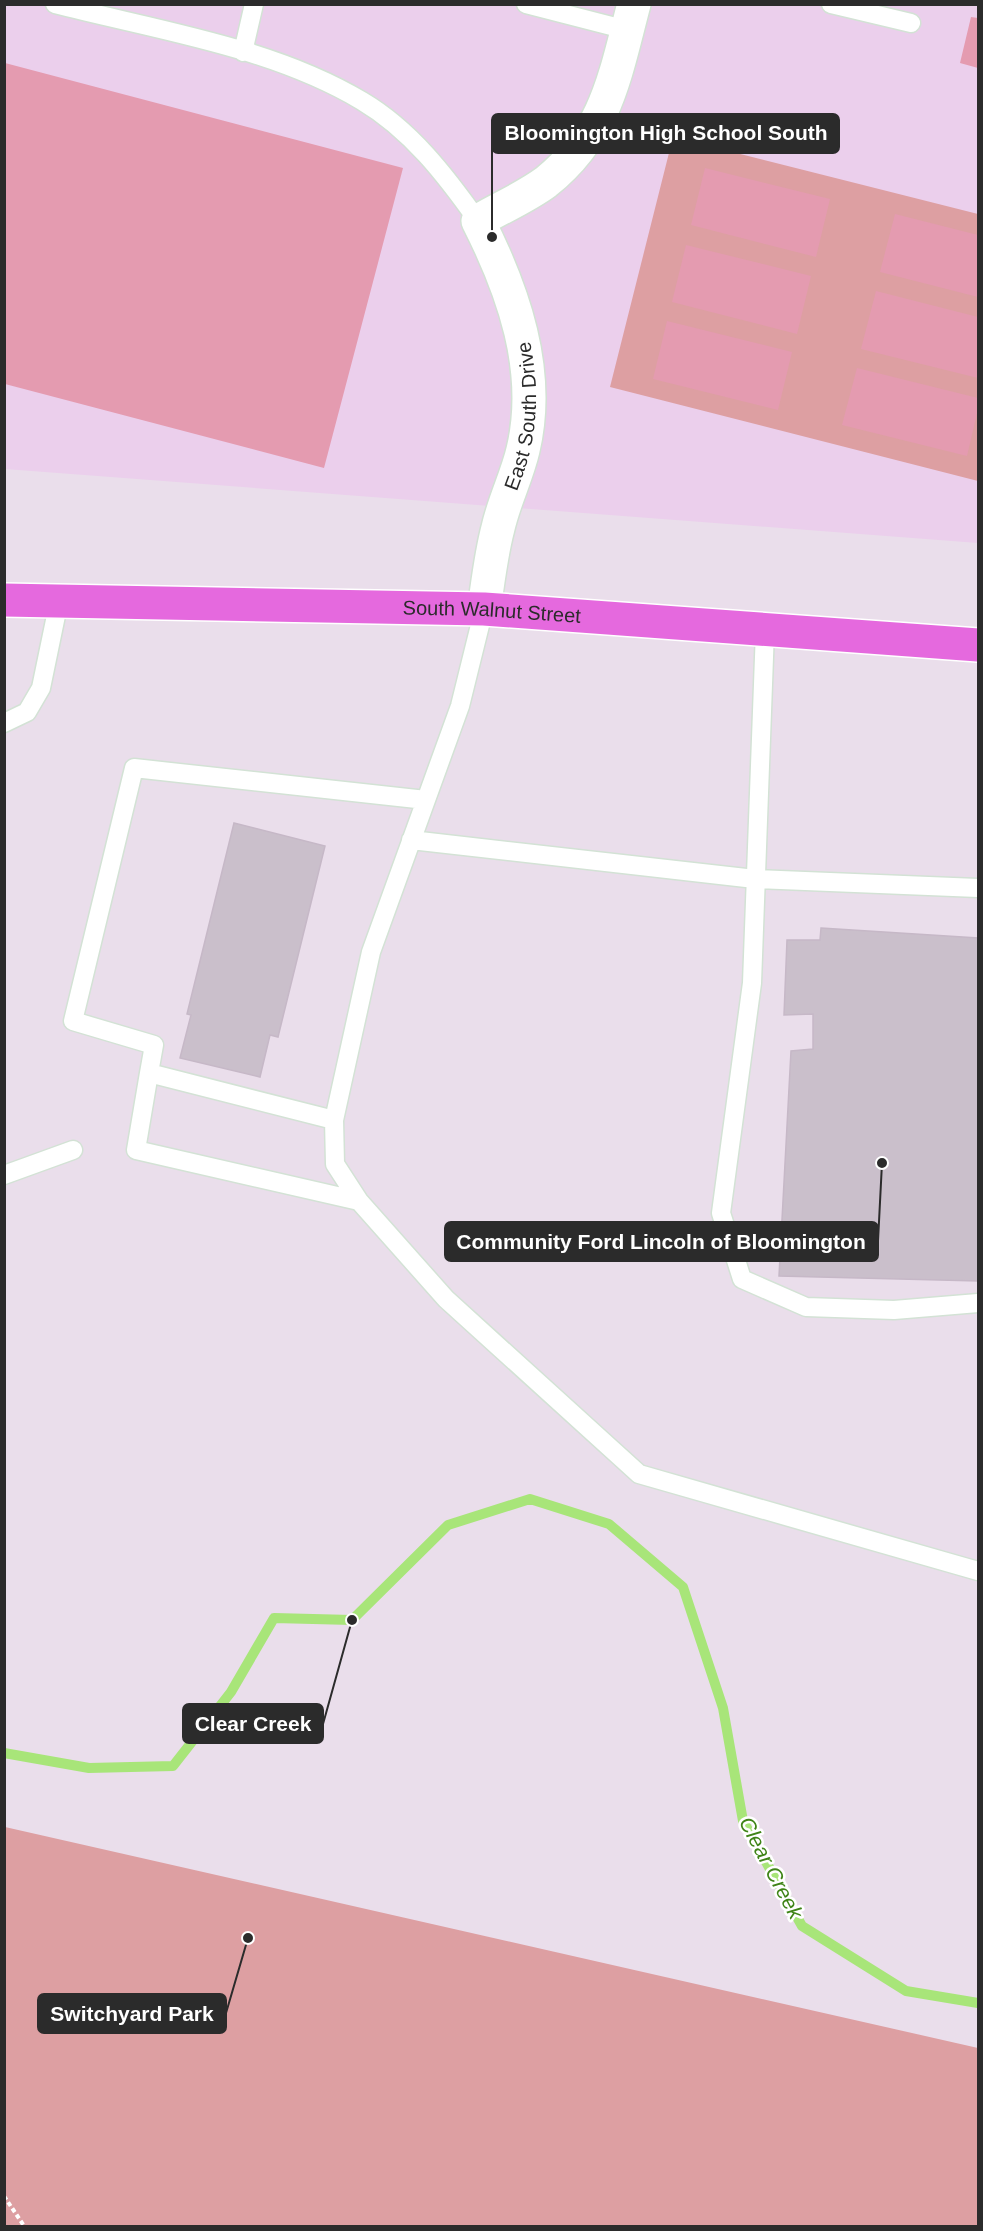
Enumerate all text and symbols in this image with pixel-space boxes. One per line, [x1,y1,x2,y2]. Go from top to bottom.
callout: Bloomington High School South [492,114,839,153]
text: Bloomington High School South [504,121,828,144]
street label: East South Drive [500,340,540,493]
street label: South Walnut Street [403,596,582,627]
callout: Community Ford Lincoln of Bloomington [445,1222,878,1261]
text: Community Ford Lincoln of Bloomington [456,1230,866,1253]
callout: Clear Creek [183,1704,323,1743]
text: Clear Creek [195,1712,312,1735]
water label: Clear Creek [735,1813,809,1924]
callout: Switchyard Park [38,1994,226,2033]
text: Switchyard Park [50,2002,214,2025]

